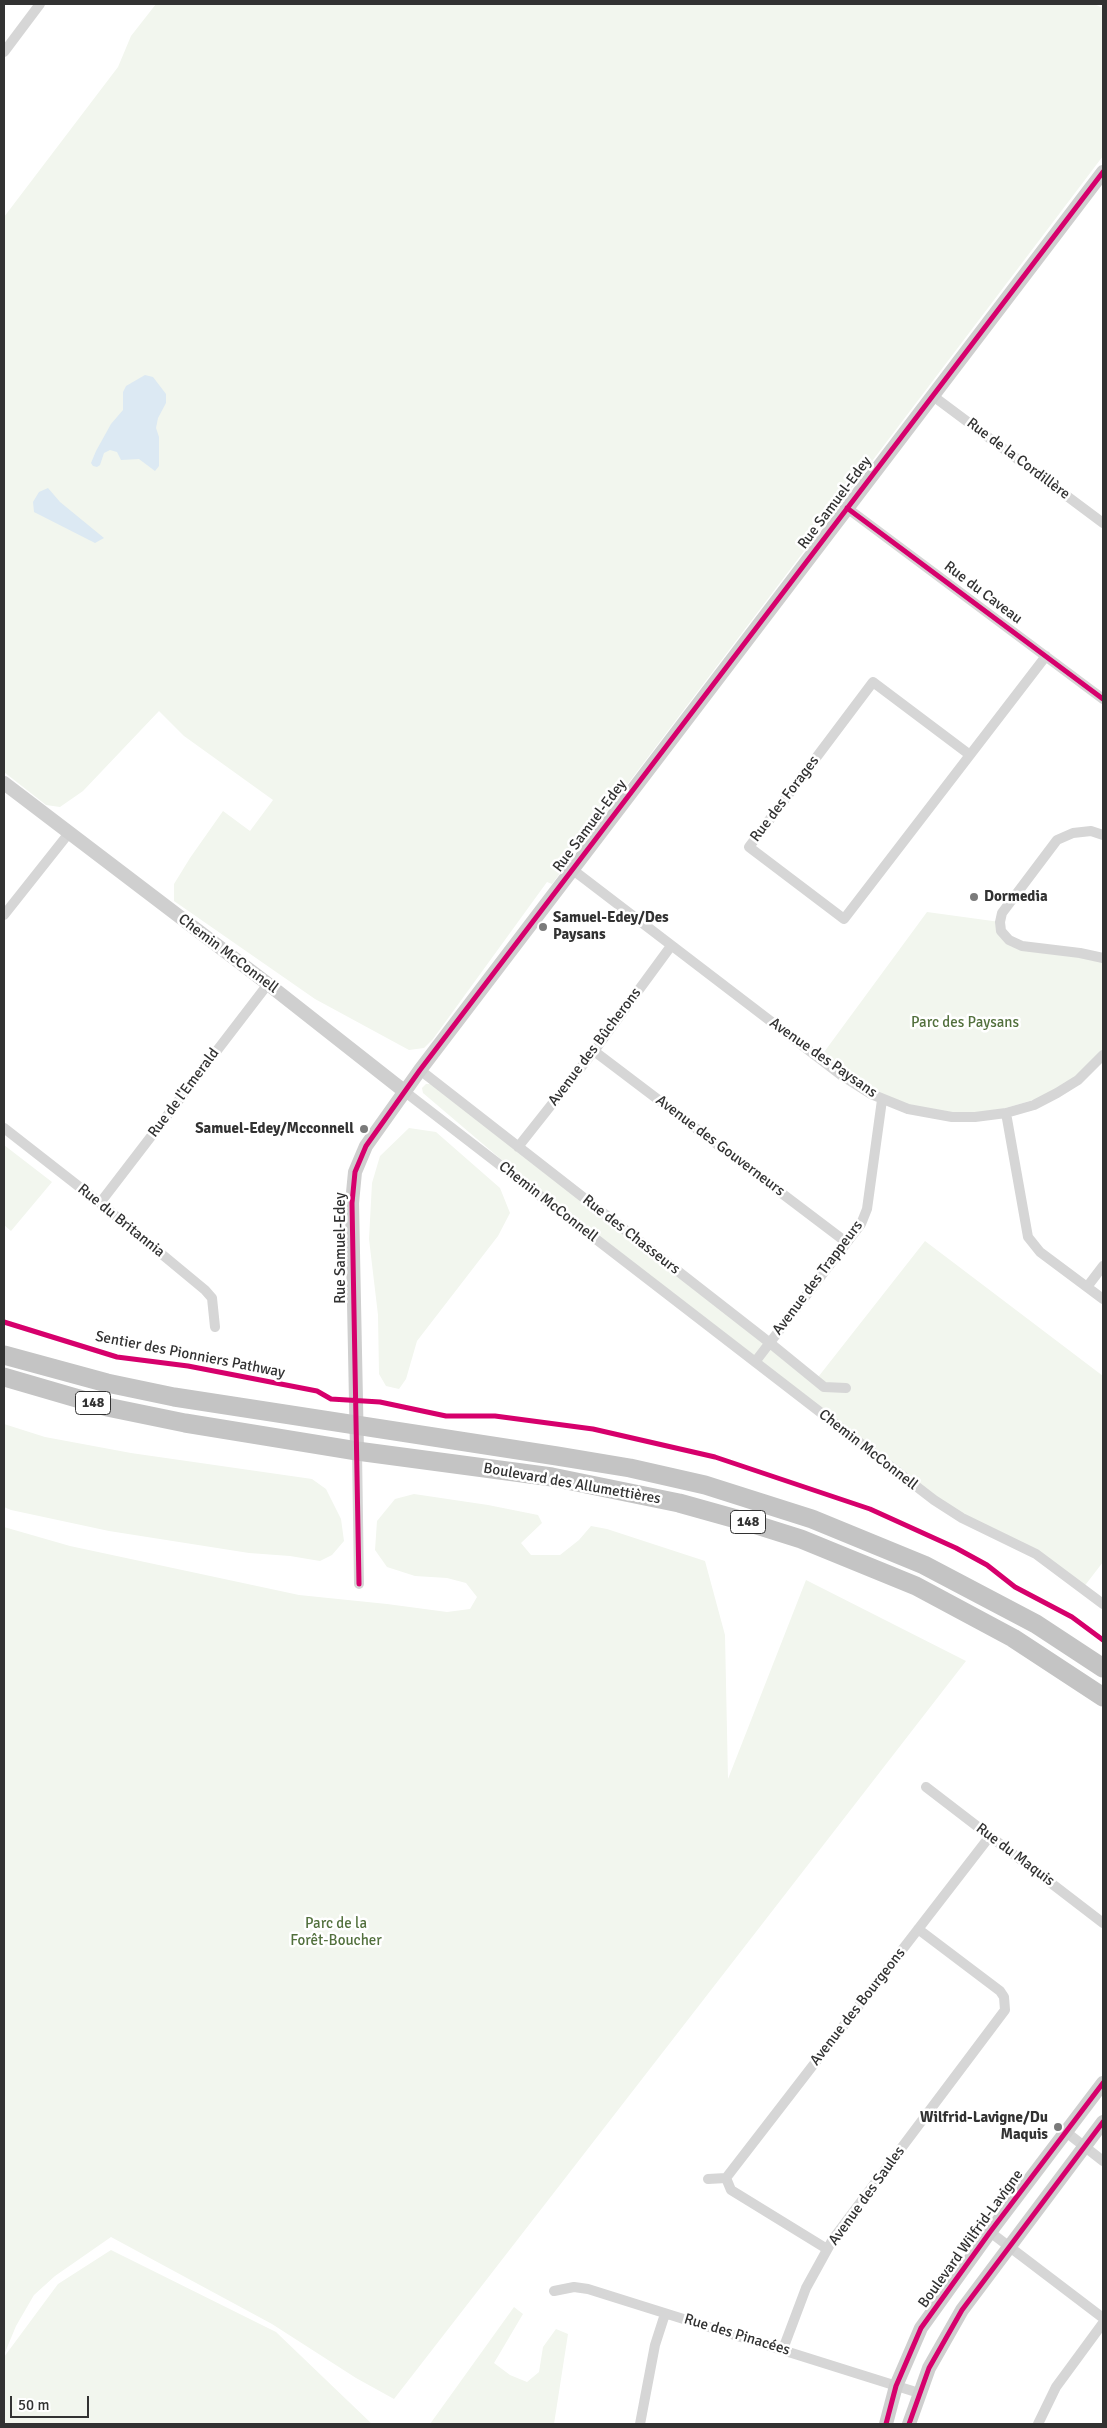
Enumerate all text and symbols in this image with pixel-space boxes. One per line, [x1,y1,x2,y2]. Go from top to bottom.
street label: Rue de la Cordillère [963,414,1073,504]
street label: Rue Samuel-Edey [794,453,876,553]
street label: Rue du Caveau [940,558,1026,628]
street label: Rue des Forages [747,752,823,846]
street label: Rue Samuel-Edey [549,776,631,876]
place label: Dormedia [984,888,1048,906]
marker: Dormedia [968,891,980,903]
place label: Samuel-Edey/Des Paysans [553,909,669,944]
street label: Chemin McConnell [174,910,282,998]
marker: Samuel-Edey/Des Paysans [537,921,549,933]
street label: Avenue des Bûcherons [545,984,645,1110]
street label: Avenue des Paysans [766,1014,880,1102]
park label: Parc des Paysans [911,1014,1019,1032]
street label: Rue de l'Emerald [145,1045,223,1141]
street label: Avenue des Gouverneurs [652,1092,788,1200]
place label: Samuel-Edey/Mcconnell [195,1120,354,1138]
marker: Samuel-Edey/Mcconnell [358,1123,370,1135]
street label: Chemin McConnell [495,1158,601,1246]
street label: Rue du Britannia [74,1180,168,1262]
street label: Rue des Chasseurs [579,1191,683,1279]
street label: Rue Samuel-Edey [332,1192,350,1304]
street label: Avenue des Trappeurs [769,1217,867,1339]
street label: Sentier des Pionniers Pathway [94,1328,286,1382]
road number: 148 [76,1392,110,1415]
street label: Chemin McConnell [815,1406,921,1494]
street label: Boulevard des Allumettières [482,1460,662,1508]
road number: 148 [730,1510,766,1534]
street label: Rue du Maquis [972,1820,1058,1890]
park label: Parc de la Forêt-Boucher [290,1915,382,1950]
street label: Avenue des Bourgeons [807,1945,909,2069]
place label: Wilfrid-Lavigne/Du Maquis [920,2109,1048,2144]
marker: Wilfrid-Lavigne/Du Maquis [1052,2121,1064,2133]
street label: Avenue des Saules [825,2143,909,2249]
street label: Boulevard Wilfrid-Lavigne [915,2166,1027,2312]
street label: Rue des Pinacées [682,2310,792,2360]
scale bar [12,2386,91,2418]
text: 50 m [18,2396,49,2414]

